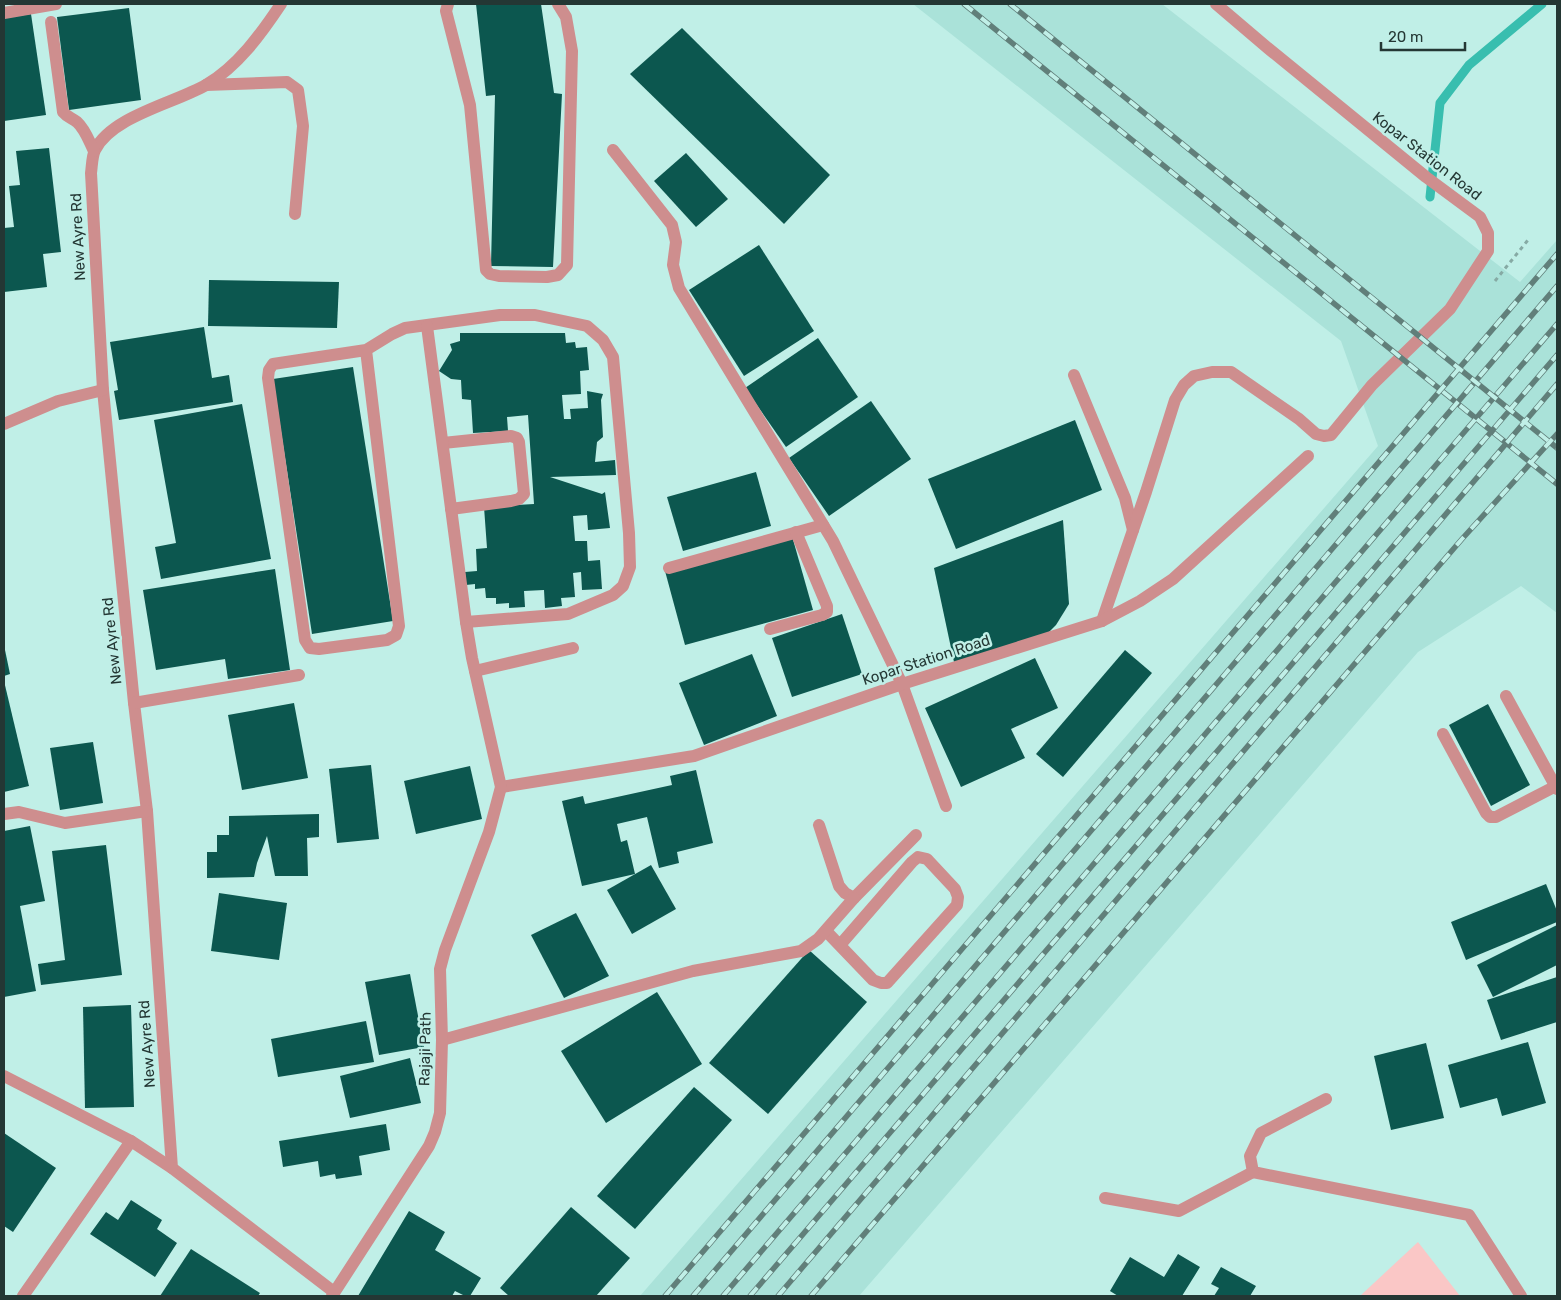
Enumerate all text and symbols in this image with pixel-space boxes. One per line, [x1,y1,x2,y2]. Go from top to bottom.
scale bar [1381,20,1465,52]
text: 20 m [1388,28,1423,46]
street label: Kopar Station Road [1369,108,1485,204]
street label: New Ayre Rd [67,193,89,281]
street label: New Ayre Rd [98,596,126,686]
street label: Kopar Station Road [860,631,992,689]
street label: New Ayre Rd [135,1000,159,1088]
street label: Rajaji Path [415,1012,435,1086]

